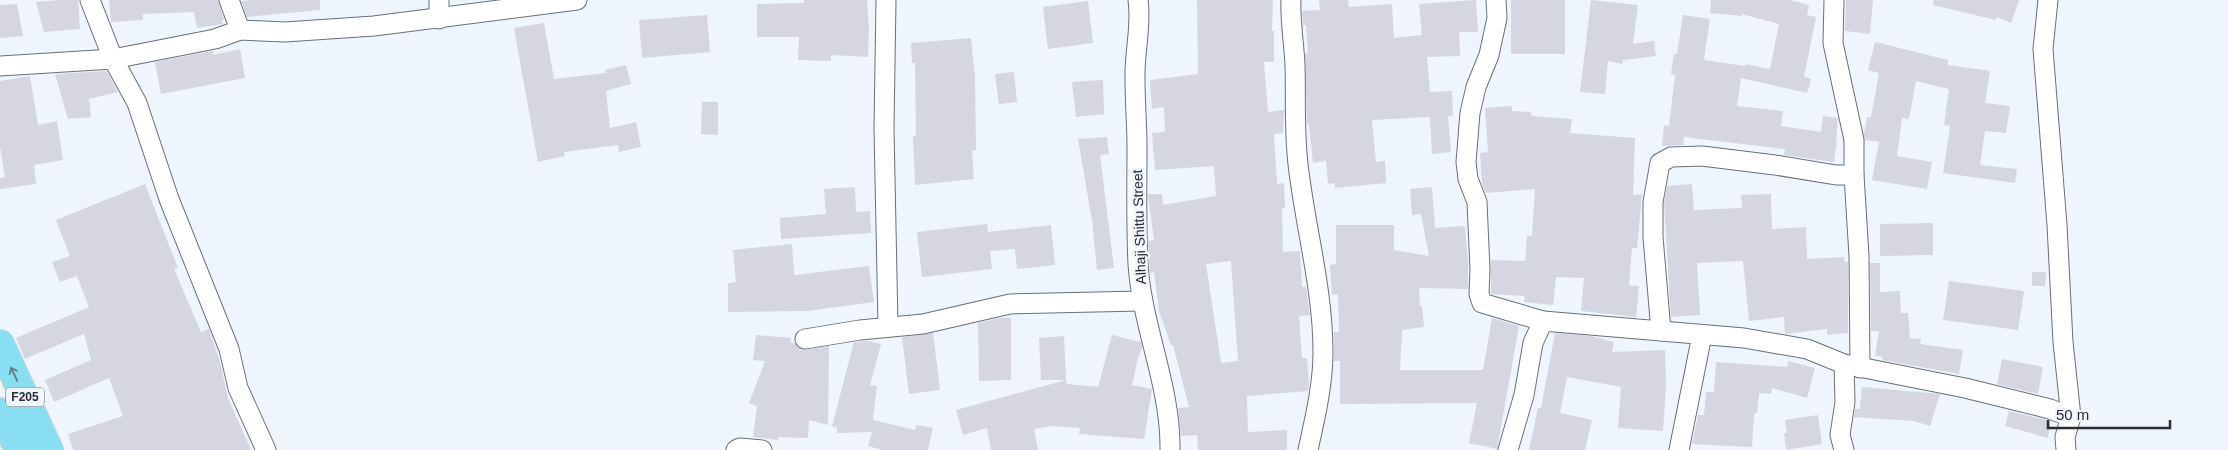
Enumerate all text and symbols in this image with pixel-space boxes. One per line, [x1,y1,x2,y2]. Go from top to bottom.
street label: Alhaji Shittu Street [1129,169,1149,285]
one-way arrow [9,367,18,382]
road number: F205 [6,388,44,407]
scale bar [2048,398,2170,430]
text: 50 m [2056,406,2089,423]

